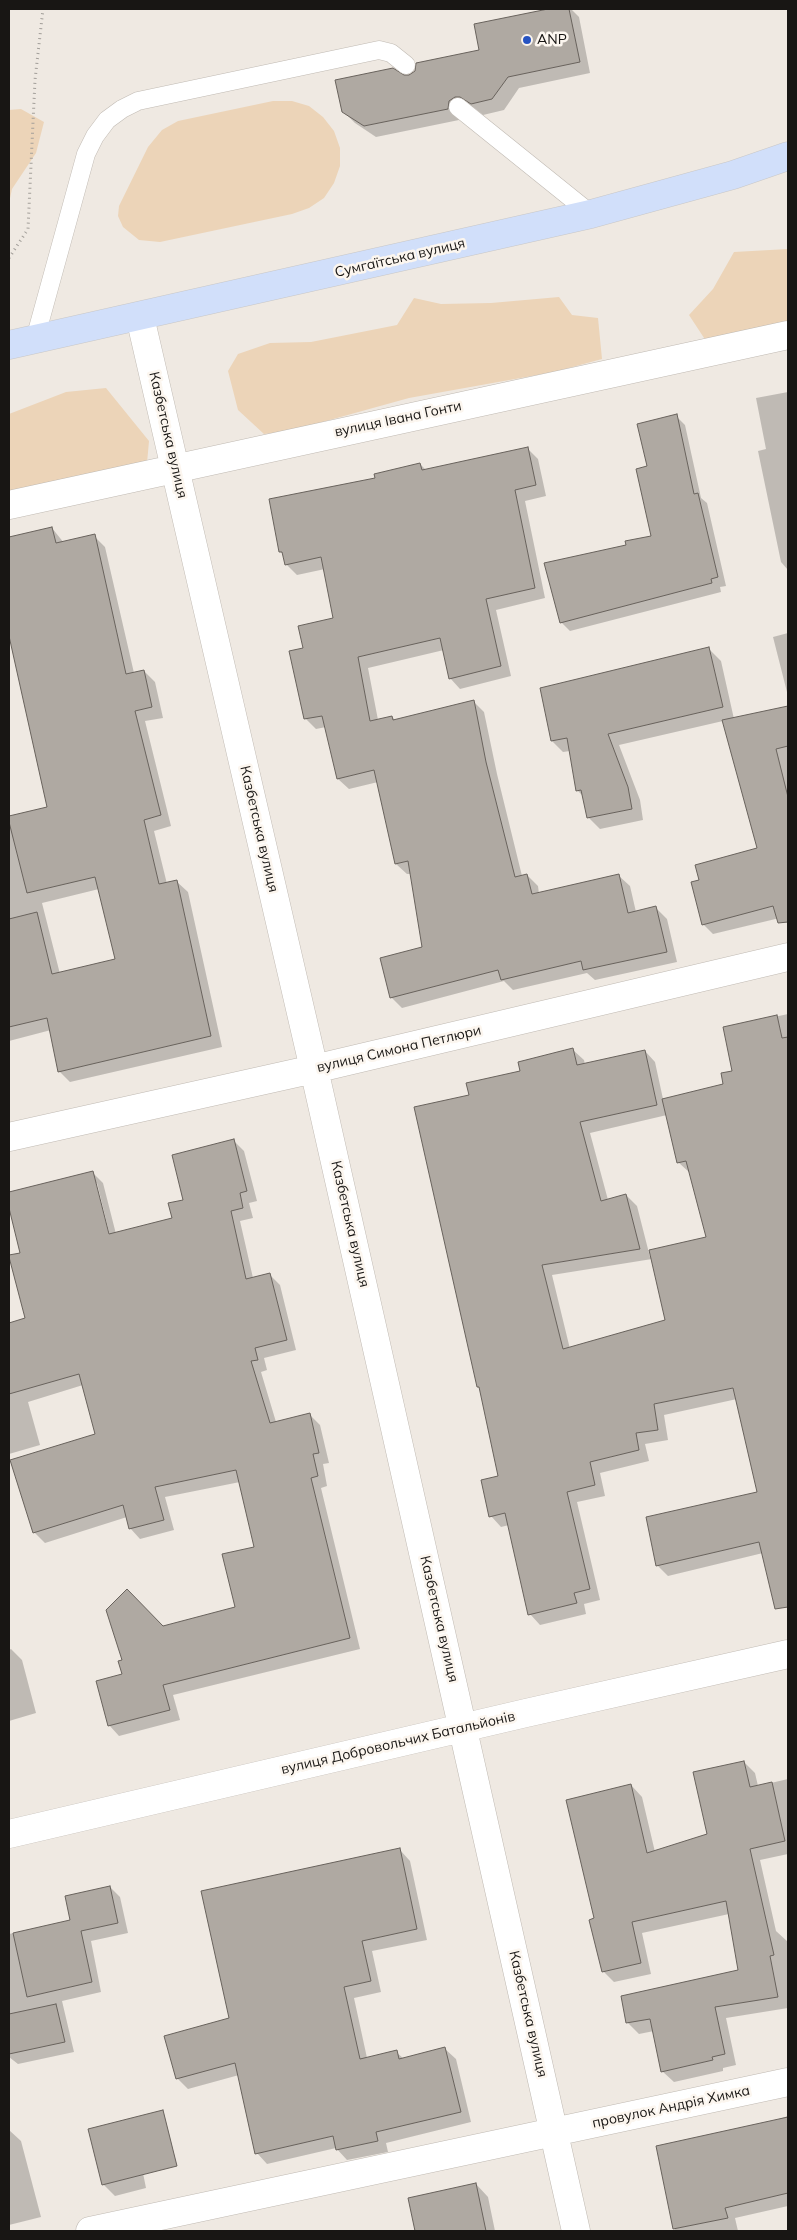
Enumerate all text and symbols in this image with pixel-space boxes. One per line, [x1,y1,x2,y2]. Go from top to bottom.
place label: ANP [537,32,567,48]
marker: ANP [521,34,533,46]
street label: Сумгаїтська вулиця [333,235,467,281]
street label: Казбетська вулиця [145,370,191,500]
street label: вулиця Івана Гонти [333,397,463,441]
street label: Казбетська вулиця [236,764,282,894]
street label: вулиця Симона Петлюри [315,1022,483,1076]
street label: Казбетська вулиця [327,1159,373,1289]
street label: Казбетська вулиця [416,1554,462,1684]
street label: вулиця Добровольчих Батальйонів [279,1708,517,1778]
street label: Казбетська вулиця [505,1949,551,2079]
street label: провулок Андрія Химка [591,2082,751,2132]

